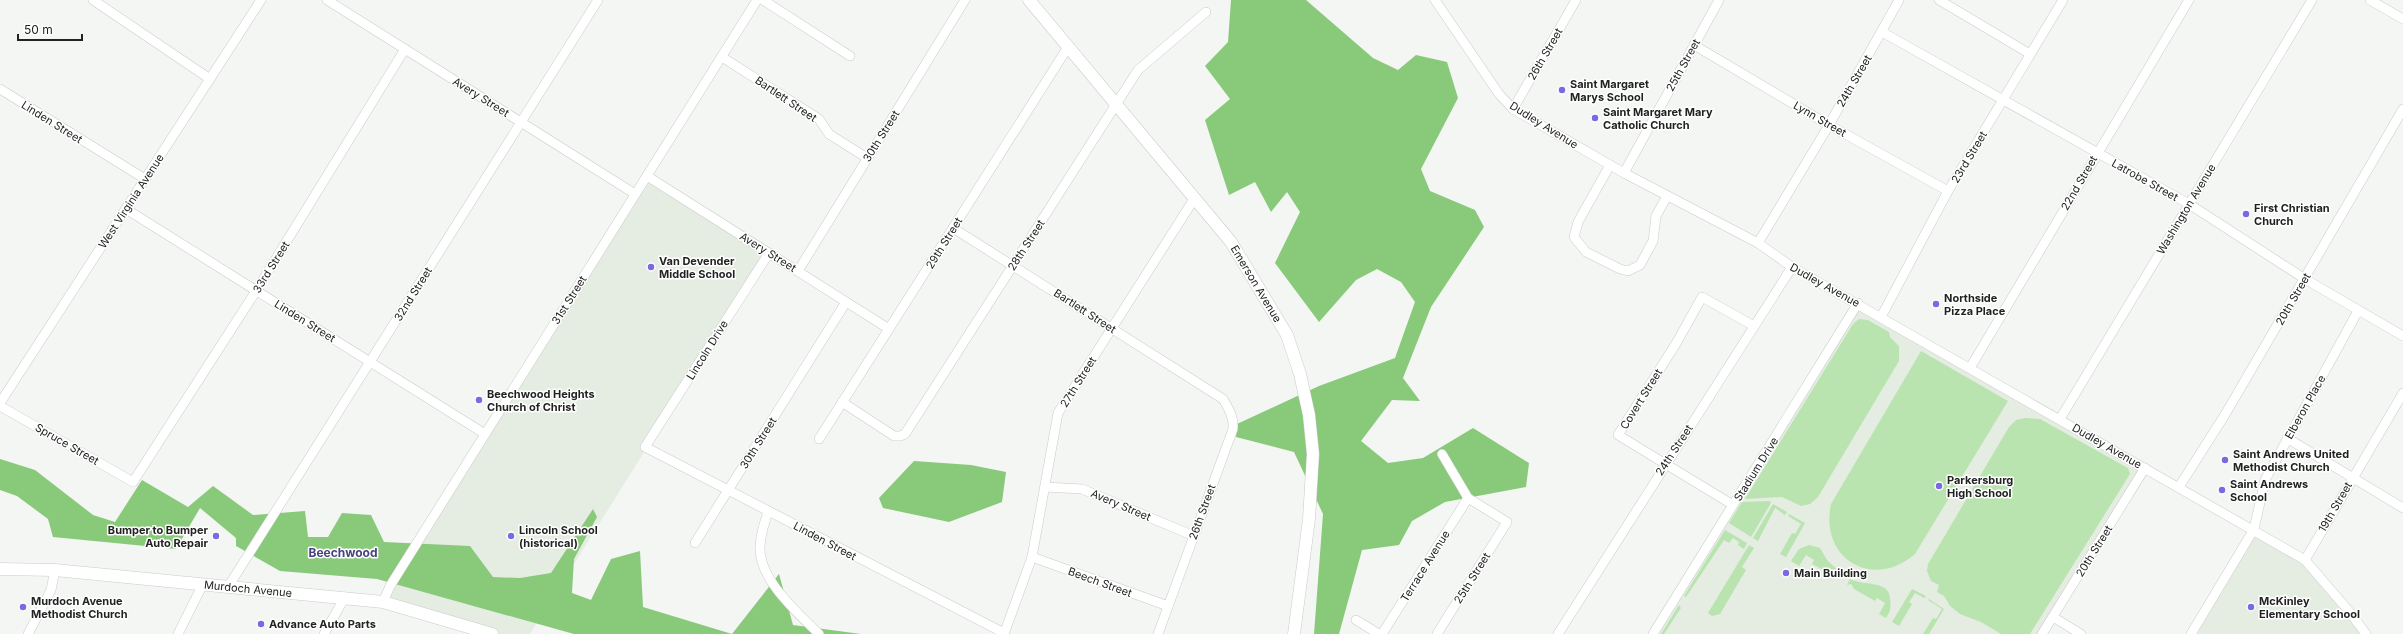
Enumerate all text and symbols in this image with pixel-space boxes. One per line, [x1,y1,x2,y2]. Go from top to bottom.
scale bar [18,16,82,42]
text: 50 m [24,22,53,37]
street label: 26th Street [1524,25,1566,83]
street label: 25th Street [1663,36,1703,94]
street label: 24th Street [1833,52,1875,110]
street label: Bartlett Street [752,73,820,125]
street label: Avery Street [450,74,512,120]
place label: Saint Margaret Marys School [1570,77,1649,104]
marker: Saint Margaret Marys School [1557,85,1567,95]
street label: Linden Street [19,98,85,146]
street label: Dudley Avenue [1507,98,1581,152]
street label: Lynn Street [1791,98,1849,140]
place label: Saint Margaret Mary Catholic Church [1603,105,1713,132]
street label: 30th Street [860,107,903,164]
marker: Saint Margaret Mary Catholic Church [1590,113,1600,123]
street label: 23rd Street [1948,128,1990,186]
street label: West Virginia Avenue [95,151,167,251]
street label: 22nd Street [2058,153,2100,213]
street label: Latrobe Street [2109,156,2181,204]
street label: Washington Avenue [2153,161,2219,257]
place label: First Christian Church [2254,201,2330,228]
marker: First Christian Church [2241,209,2251,219]
street label: 29th Street [923,214,965,271]
street label: 28th Street [1004,217,1048,273]
street label: Avery Street [737,229,799,275]
street label: 33rd Street [250,238,293,295]
street label: Emerson Avenue [1228,243,1285,325]
place label: Van Devender Middle School [659,254,735,281]
street label: Dudley Avenue [1788,260,1862,310]
marker: Van Devender Middle School [646,262,656,272]
street label: 32nd Street [391,264,435,324]
street label: 20th Street [2272,270,2314,328]
street label: 31st Street [549,273,590,327]
street label: Bartlett Street [1051,286,1119,337]
place label: Northside Pizza Place [1944,291,2006,318]
street label: Linden Street [272,297,338,345]
marker: Northside Pizza Place [1931,299,1941,309]
street label: Lincoln Drive [683,318,731,382]
street label: 27th Street [1057,354,1099,410]
street label: Covert Street [1617,366,1665,432]
street label: Elberon Place [2282,372,2328,442]
place label: Beechwood Heights Church of Christ [487,387,595,414]
marker: Beechwood Heights Church of Christ [474,395,484,405]
street label: 30th Street [737,414,780,471]
street label: Spruce Street [33,420,102,468]
street label: Dudley Avenue [2070,420,2144,472]
street label: 24th Street [1652,422,1696,478]
street label: Stadium Drive [1731,434,1781,504]
place label: Saint Andrews United Methodist Church [2233,447,2349,474]
marker: Saint Andrews United Methodist Church [2220,455,2230,465]
place label: Parkersburg High School [1947,473,2013,500]
place label: Saint Andrews School [2230,477,2308,504]
street label: 19th Street [2315,479,2355,535]
marker: Parkersburg High School [1934,481,1944,491]
street label: 26th Street [1186,482,1219,542]
marker: Saint Andrews School [2217,485,2227,495]
street label: Avery Street [1089,486,1153,524]
street label: Linden Street [791,519,859,564]
street label: 20th Street [2073,522,2116,579]
place label: Bumper to Bumper Auto Repair [108,523,209,550]
place label: Lincoln School (historical) [519,523,598,550]
street label: Terrace Avenue [1397,528,1453,604]
marker: Bumper to Bumper Auto Repair [211,531,221,541]
marker: Lincoln School (historical) [506,531,516,541]
district label: Beechwood [308,545,378,560]
street label: 25th Street [1451,550,1493,606]
street label: Beech Street [1066,564,1134,600]
place label: Main Building [1794,566,1867,580]
marker: Main Building [1781,568,1791,578]
street label: Murdoch Avenue [203,578,293,600]
place label: Murdoch Avenue Methodist Church [31,594,128,621]
place label: McKinley Elementary School [2259,594,2360,621]
marker: Murdoch Avenue Methodist Church [18,602,28,612]
marker: McKinley Elementary School [2246,602,2256,612]
place label: Advance Auto Parts [269,617,376,631]
marker: Advance Auto Parts [256,619,266,629]

